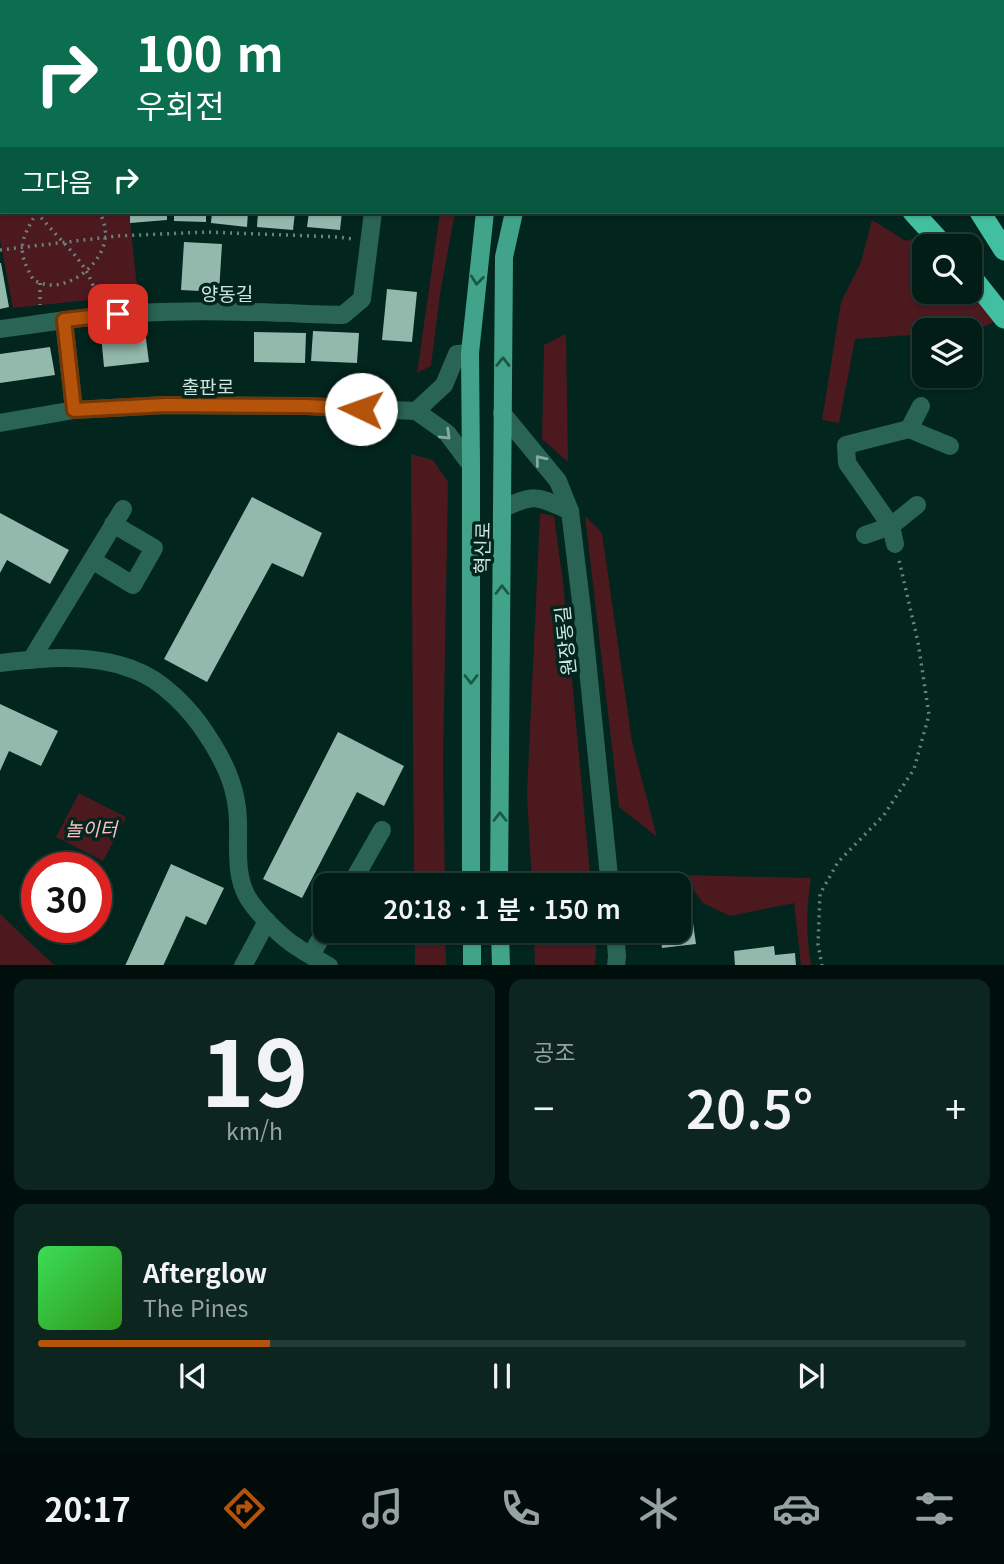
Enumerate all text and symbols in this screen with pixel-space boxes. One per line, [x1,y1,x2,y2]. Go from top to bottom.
text: 100 m [136,15,284,86]
icon: right [21,28,112,119]
text: 우회전 [136,81,224,127]
icon: right [107,161,145,199]
text: 그다음 [21,162,93,199]
map controls [912,234,982,388]
button: search [912,234,982,304]
one-way arrow [470,274,485,286]
street label: 양동길 [201,279,253,306]
pin [88,284,148,344]
icon: arrive [99,295,137,333]
button: layers [912,318,982,388]
one-way arrow [495,357,511,367]
street label: 출판로 [182,372,234,399]
position arrow [324,372,398,446]
one-way arrow [438,427,451,440]
one-way arrow [536,455,548,468]
street label: 혁신로 [467,522,495,574]
one-way arrow [494,584,510,595]
street label: 원장동길 [547,605,581,677]
one-way arrow [463,674,479,684]
one-way arrow [492,812,508,822]
park label: 놀이터 [65,814,120,841]
speed limit sign: 30 [21,852,112,943]
text: 20:18 · 1 분 · 150 m [383,889,621,926]
text: 19 [201,1001,308,1133]
text: 공조 [533,1034,575,1068]
text: 20.5° [686,1069,813,1144]
text: − [533,1079,554,1134]
text: + [945,1079,966,1134]
text: km/h [226,1113,283,1147]
text: Afterglow [143,1253,267,1290]
text: The Pines [143,1290,248,1324]
icon: previous [174,1357,212,1395]
icon: pause [483,1357,521,1395]
icon: next [792,1357,830,1395]
icon: directions [220,1484,269,1533]
icon: music [358,1484,407,1533]
icon: phone [496,1484,545,1533]
icon: climate [634,1484,683,1533]
icon: car [772,1484,821,1533]
icon: filters [910,1484,959,1533]
text: 20:17 [45,1485,131,1531]

